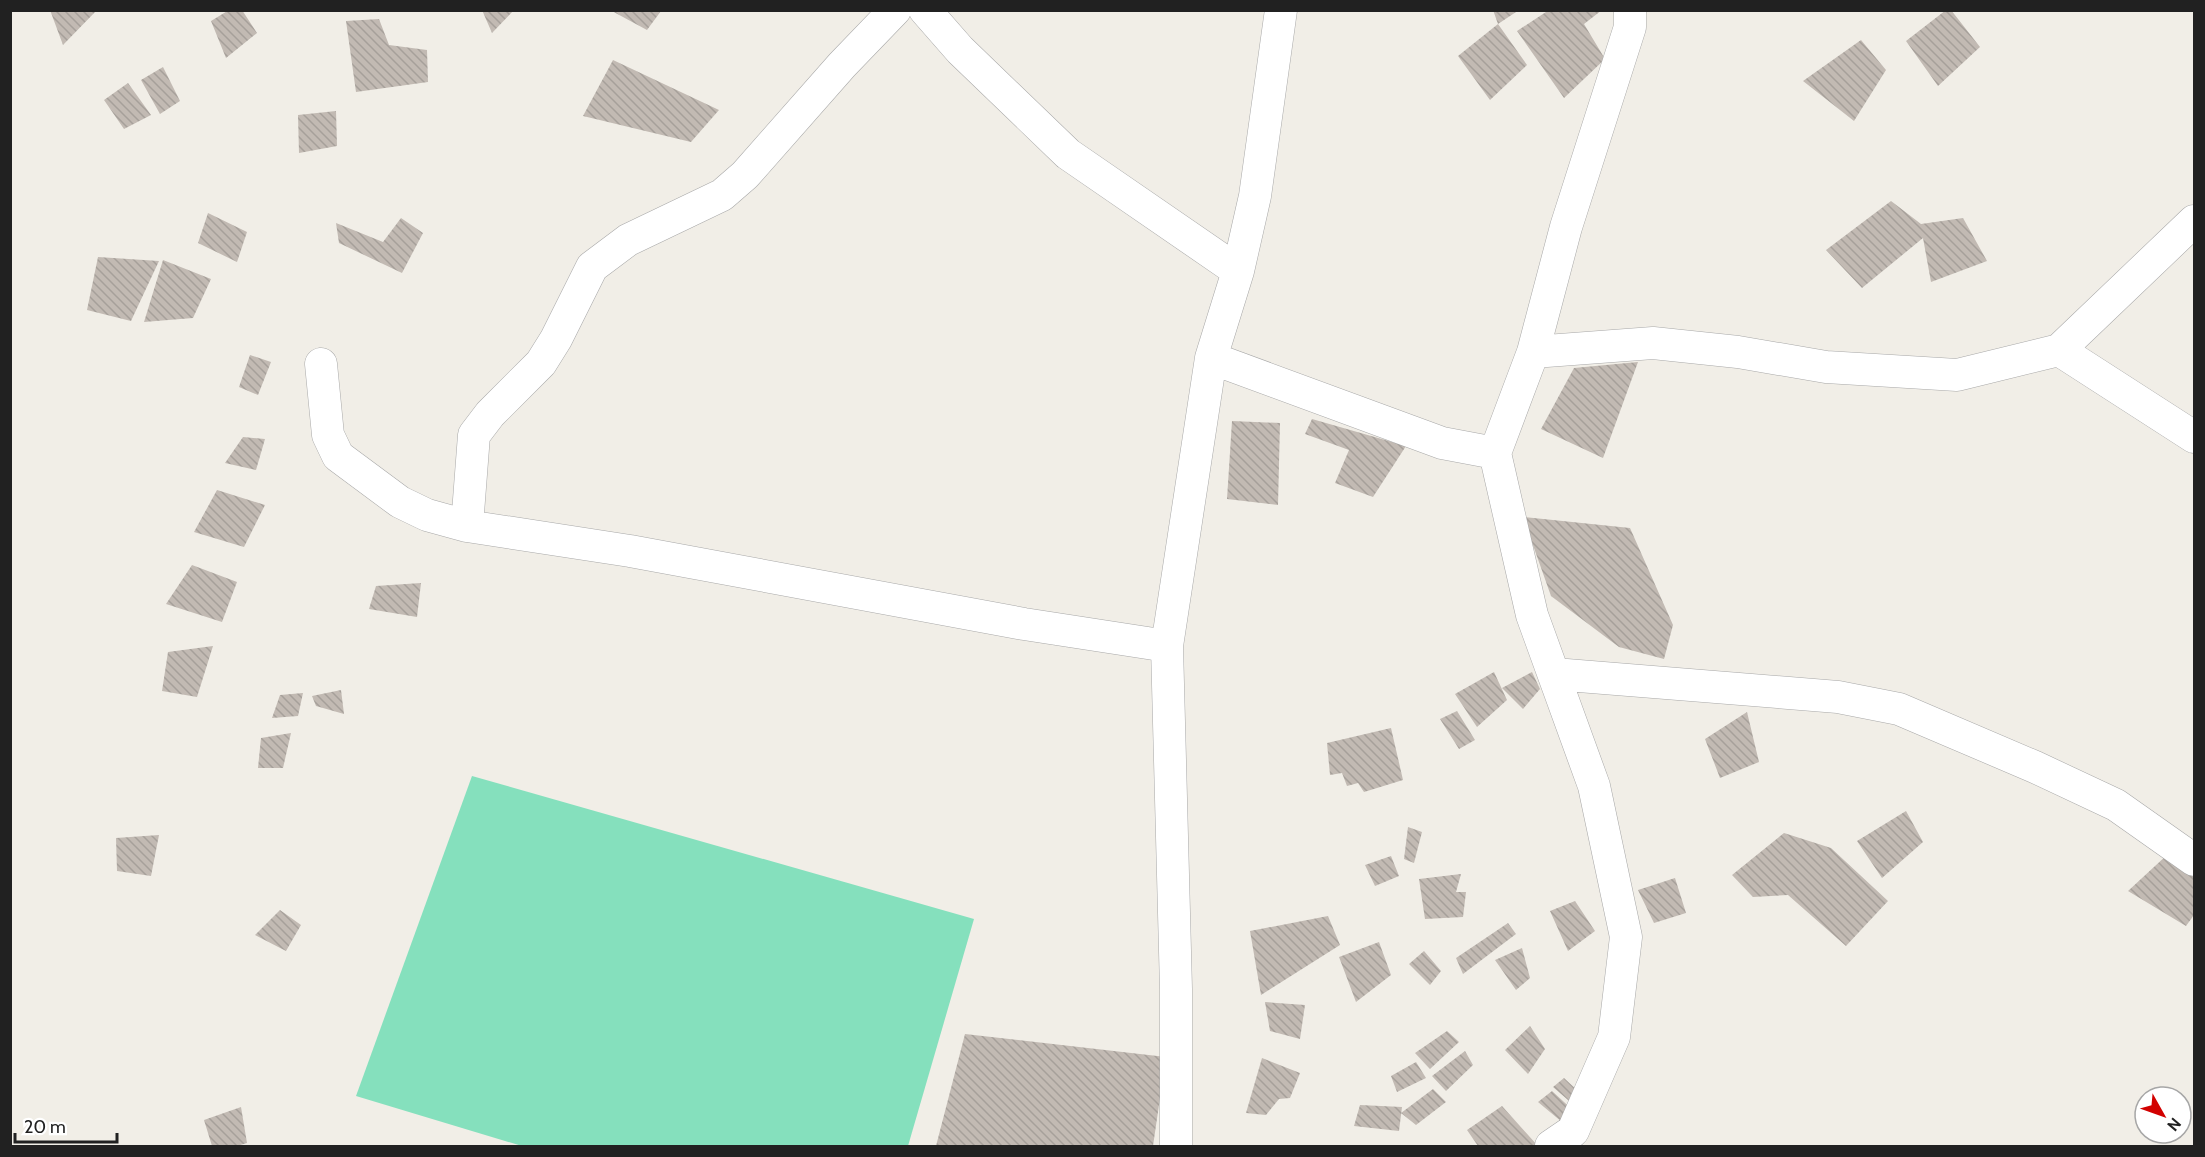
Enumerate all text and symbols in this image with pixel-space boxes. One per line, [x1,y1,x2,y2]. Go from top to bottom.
north arrow [2133,1085,2193,1145]
scale bar [15,1106,117,1144]
text: N [2163,1114,2185,1135]
text: 20 m [24,1116,66,1138]

